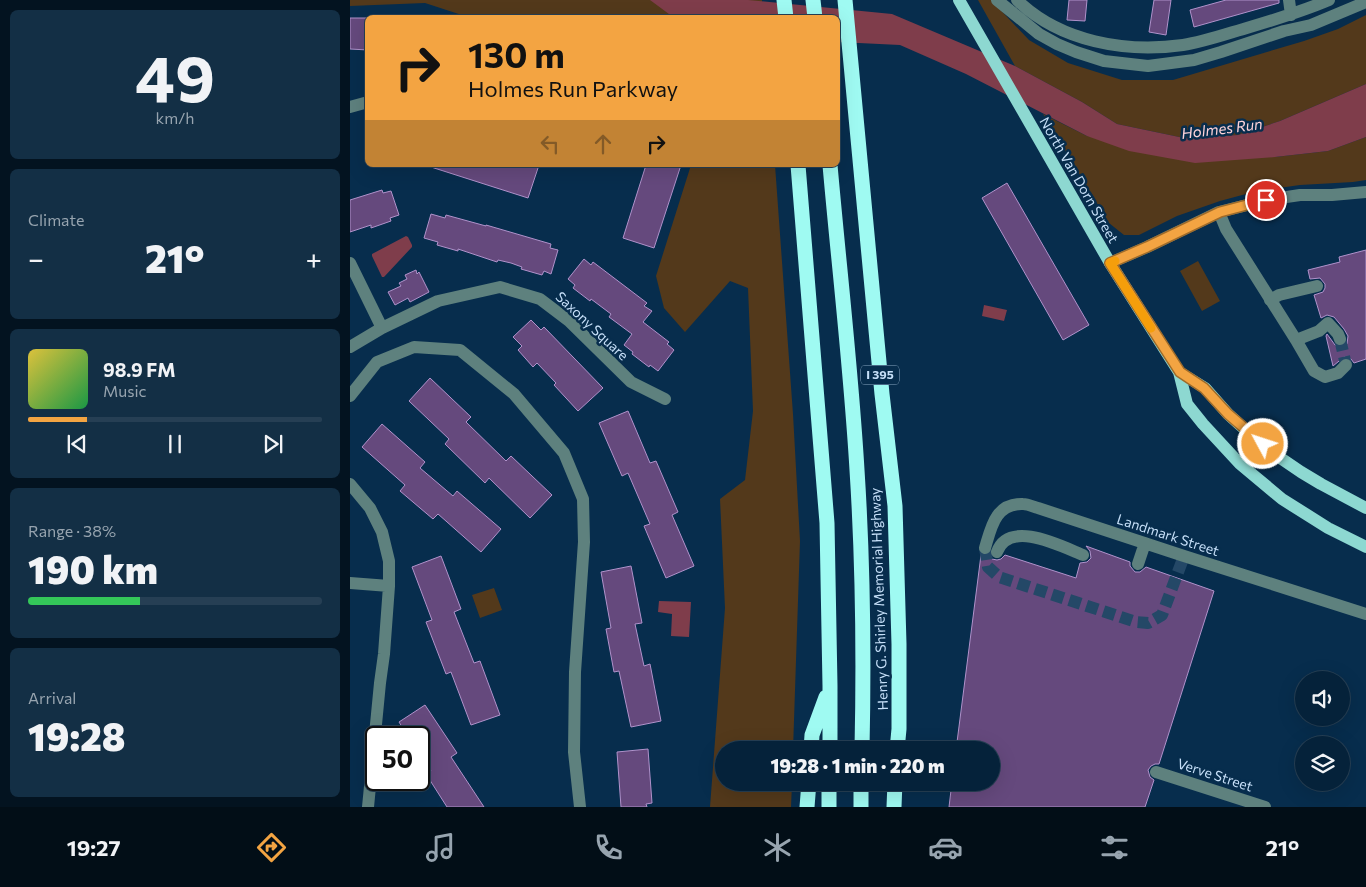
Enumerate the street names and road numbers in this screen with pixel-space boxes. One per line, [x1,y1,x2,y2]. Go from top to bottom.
street label: North Van Dorn Street [1036,114,1123,246]
street label: Saxony Square [553,288,632,364]
road number: I 395 [861,366,899,384]
street label: Henry G. Shirley Memorial Highway [866,487,891,711]
street label: Landmark Street [1115,510,1222,559]
street label: Verve Street [1175,754,1255,795]

